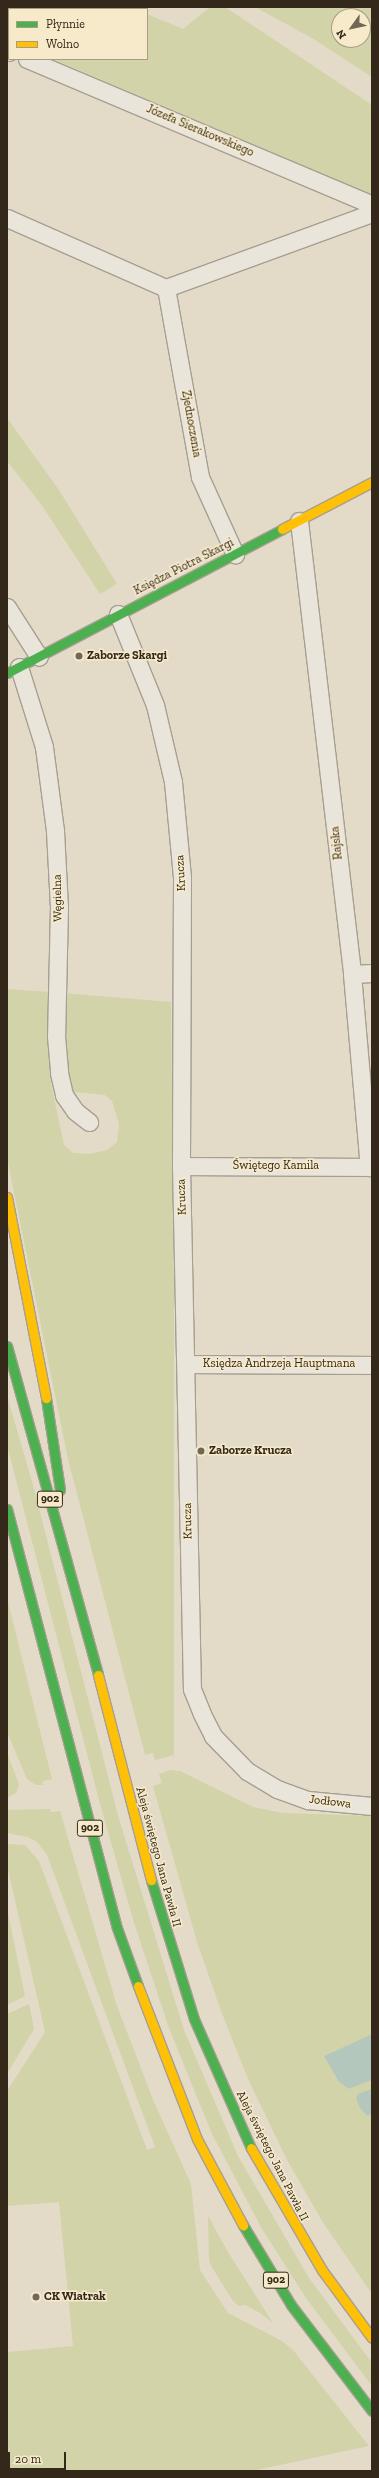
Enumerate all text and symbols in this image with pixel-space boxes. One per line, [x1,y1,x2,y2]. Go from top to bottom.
legend [8,8,148,60]
north arrow [331,8,371,48]
text: Płynnie [46,17,85,31]
text: N [334,27,349,41]
text: Wolno [46,37,79,51]
street label: Józefa Sierakowskiego [144,102,256,160]
street label: Zjednoczenia [178,389,204,459]
street label: Księdza Piotra Skargi [132,536,236,598]
place label: Zaborze Skargi [87,649,167,663]
marker: Zaborze Skargi [74,651,84,661]
street label: Rajska [328,826,346,860]
street label: Krucza [173,854,189,892]
street label: Węgielna [50,874,66,922]
street label: Świętego Kamila [233,1159,319,1173]
street label: Krucza [174,1179,190,1215]
street label: Księdza Andrzeja Hauptmana [202,1357,356,1371]
place label: Zaborze Krucza [209,1444,292,1458]
marker: Zaborze Krucza [196,1446,206,1456]
road number: 902 [36,1490,64,1508]
street label: Krucza [180,1503,196,1539]
street label: Aleja świętego Jana Pawła II [132,1785,184,1929]
street label: Jodłowa [308,1792,352,1812]
road number: 902 [76,1819,104,1837]
street label: Aleja świętego Jana Pawła II [233,2088,311,2224]
road number: 902 [262,2271,290,2289]
place label: CK Wiatrak [44,2290,106,2304]
marker: CK Wiatrak [31,2292,41,2302]
scale bar [10,2444,68,2470]
text: 20 m [15,2452,41,2466]

